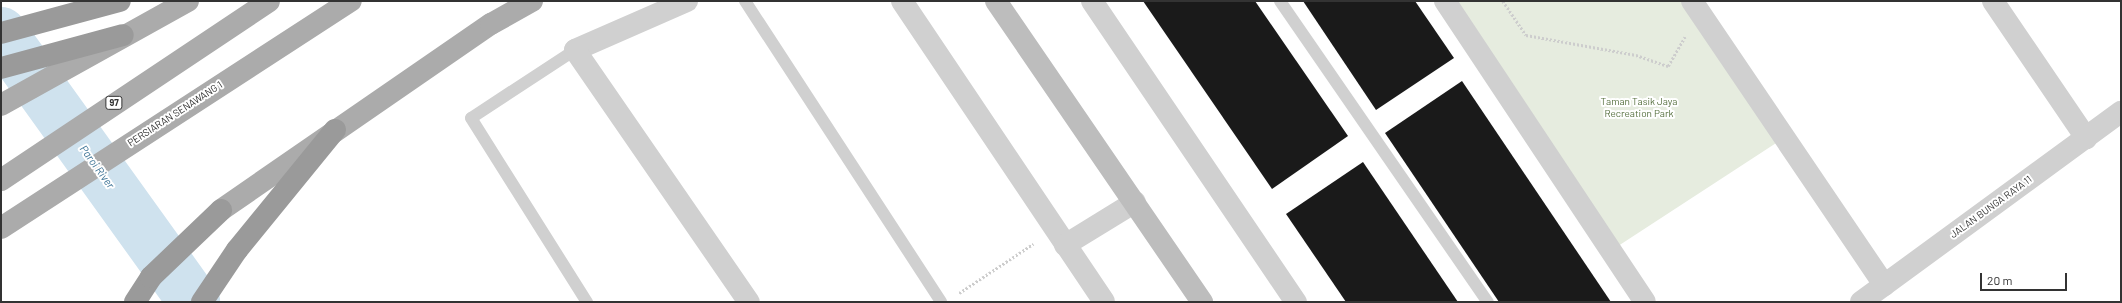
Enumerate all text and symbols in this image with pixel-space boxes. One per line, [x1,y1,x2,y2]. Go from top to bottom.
street label: PERSIARAN SENAWANG 1 [125,79,225,149]
park label: Taman Tasik Jaya Recreation Park [1601,95,1677,118]
road number: 97 [105,96,123,110]
water label: Paroi River [77,143,117,191]
street label: JALAN BUNGA RAYA 11 [1948,173,2034,241]
scale bar [1982,265,2069,291]
text: 20 m [1987,273,2013,287]

